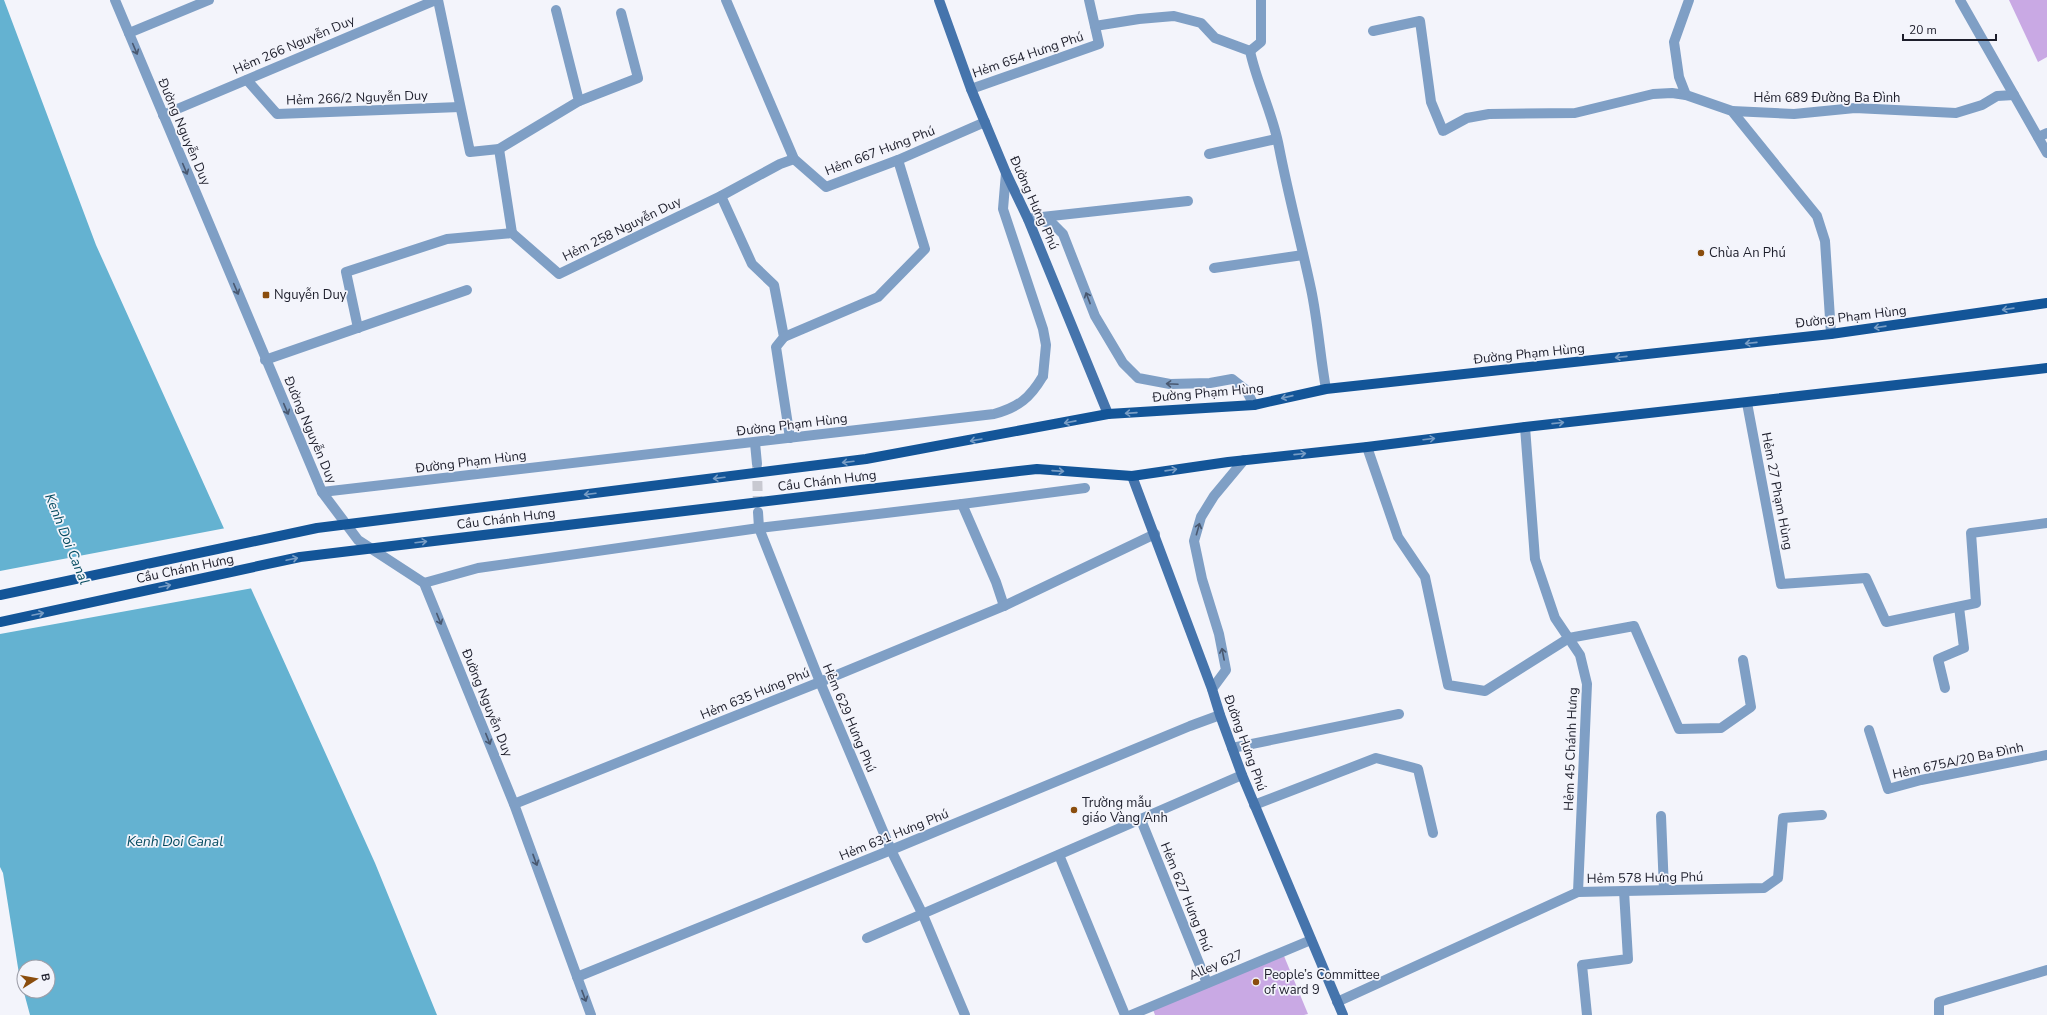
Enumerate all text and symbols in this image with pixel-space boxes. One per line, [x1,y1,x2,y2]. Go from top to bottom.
street label: Hẻm 266 Nguyễn Duy [230,11,358,79]
scale bar [1903,16,1996,42]
text: 20 m [1909,22,1937,38]
street label: Hẻm 654 Hưng Phú [970,28,1086,82]
one-way arrow [132,42,140,54]
street label: Đường Nguyễn Duy [153,75,215,189]
street label: Hẻm 266/2 Nguyễn Duy [286,87,429,109]
street label: Hẻm 689 Đường Ba Đình [1754,89,1900,107]
street label: Hẻm 667 Hưng Phú [822,122,938,180]
street label: Đường Hưng Phú [1005,152,1063,253]
one-way arrow [182,162,190,174]
street label: Hẻm 258 Nguyễn Duy [559,192,685,266]
place label: Chùa An Phú [1709,244,1786,262]
marker: Chùa An Phú [1696,248,1706,258]
one-way arrow [232,282,240,294]
place label: Nguyễn Duy [274,286,347,304]
marker: Nguyễn Duy [261,290,271,300]
one-way arrow [1084,293,1092,305]
street label: Đường Phạm Hùng [1793,301,1908,333]
one-way arrow [2002,305,2015,313]
one-way arrow [1874,323,1887,331]
street label: Đường Phạm Hùng [1472,339,1585,369]
one-way arrow [1745,339,1758,346]
one-way arrow [1615,353,1628,360]
street label: Đường Nguyễn Duy [279,373,341,487]
street label: Đường Phạm Hùng [1151,379,1264,407]
one-way arrow [1166,380,1179,387]
one-way arrow [1281,394,1294,402]
one-way arrow [283,402,290,414]
street label: Đường Phạm Hùng [734,409,849,441]
one-way arrow [1125,409,1138,416]
one-way arrow [1064,418,1077,426]
one-way arrow [1551,420,1564,427]
street label: Hẻm 27 Phạm Hùng [1757,431,1797,551]
one-way arrow [1422,435,1435,443]
one-way arrow [970,436,983,444]
street label: Đường Phạm Hùng [413,446,528,478]
one-way arrow [1293,451,1306,458]
one-way arrow [842,458,855,465]
street label: Cầu Chánh Hưng [777,466,877,496]
one-way arrow [1164,466,1177,474]
one-way arrow [1051,467,1064,474]
one-way arrow [713,474,726,481]
one-way arrow [584,490,597,498]
water label: Kenh Doi Canal [40,491,94,587]
street label: Cầu Chánh Hưng [456,504,556,534]
one-way arrow [1195,522,1202,535]
one-way arrow [414,539,427,546]
street label: Cầu Chánh Hưng [134,550,236,588]
one-way arrow [285,554,298,562]
one-way arrow [158,582,171,590]
one-way arrow [31,609,44,617]
one-way arrow [435,612,443,624]
street label: Đường Nguyễn Duy [457,645,517,760]
one-way arrow [1219,648,1227,661]
street label: Hẻm 629 Hưng Phú [818,661,880,775]
street label: Hẻm 635 Hưng Phú [698,664,812,724]
street label: Hẻm 45 Chánh Hưng [1560,687,1582,811]
street label: Đường Hưng Phú [1219,692,1271,794]
one-way arrow [485,733,492,745]
street label: Hẻm 675A/20 Ba Đình [1891,738,2025,784]
place label: Trường mẫu giáo Vàng Anh [1082,794,1168,827]
street label: Hẻm 631 Hưng Phú [837,805,951,865]
marker: Trường mẫu giáo Vàng Anh [1069,805,1079,815]
water label: Kenh Doi Canal [127,832,223,851]
street label: Hẻm 627 Hưng Phú [1156,840,1216,954]
one-way arrow [531,854,539,866]
street label: Hẻm 578 Hưng Phú [1587,868,1703,888]
street label: Alley 627 [1186,946,1246,984]
north arrow [16,959,56,999]
place label: People’s Committee of ward 9 [1264,966,1380,999]
text: B [37,972,53,982]
marker: People’s Committee of ward 9 [1251,977,1261,987]
one-way arrow [581,989,589,1001]

